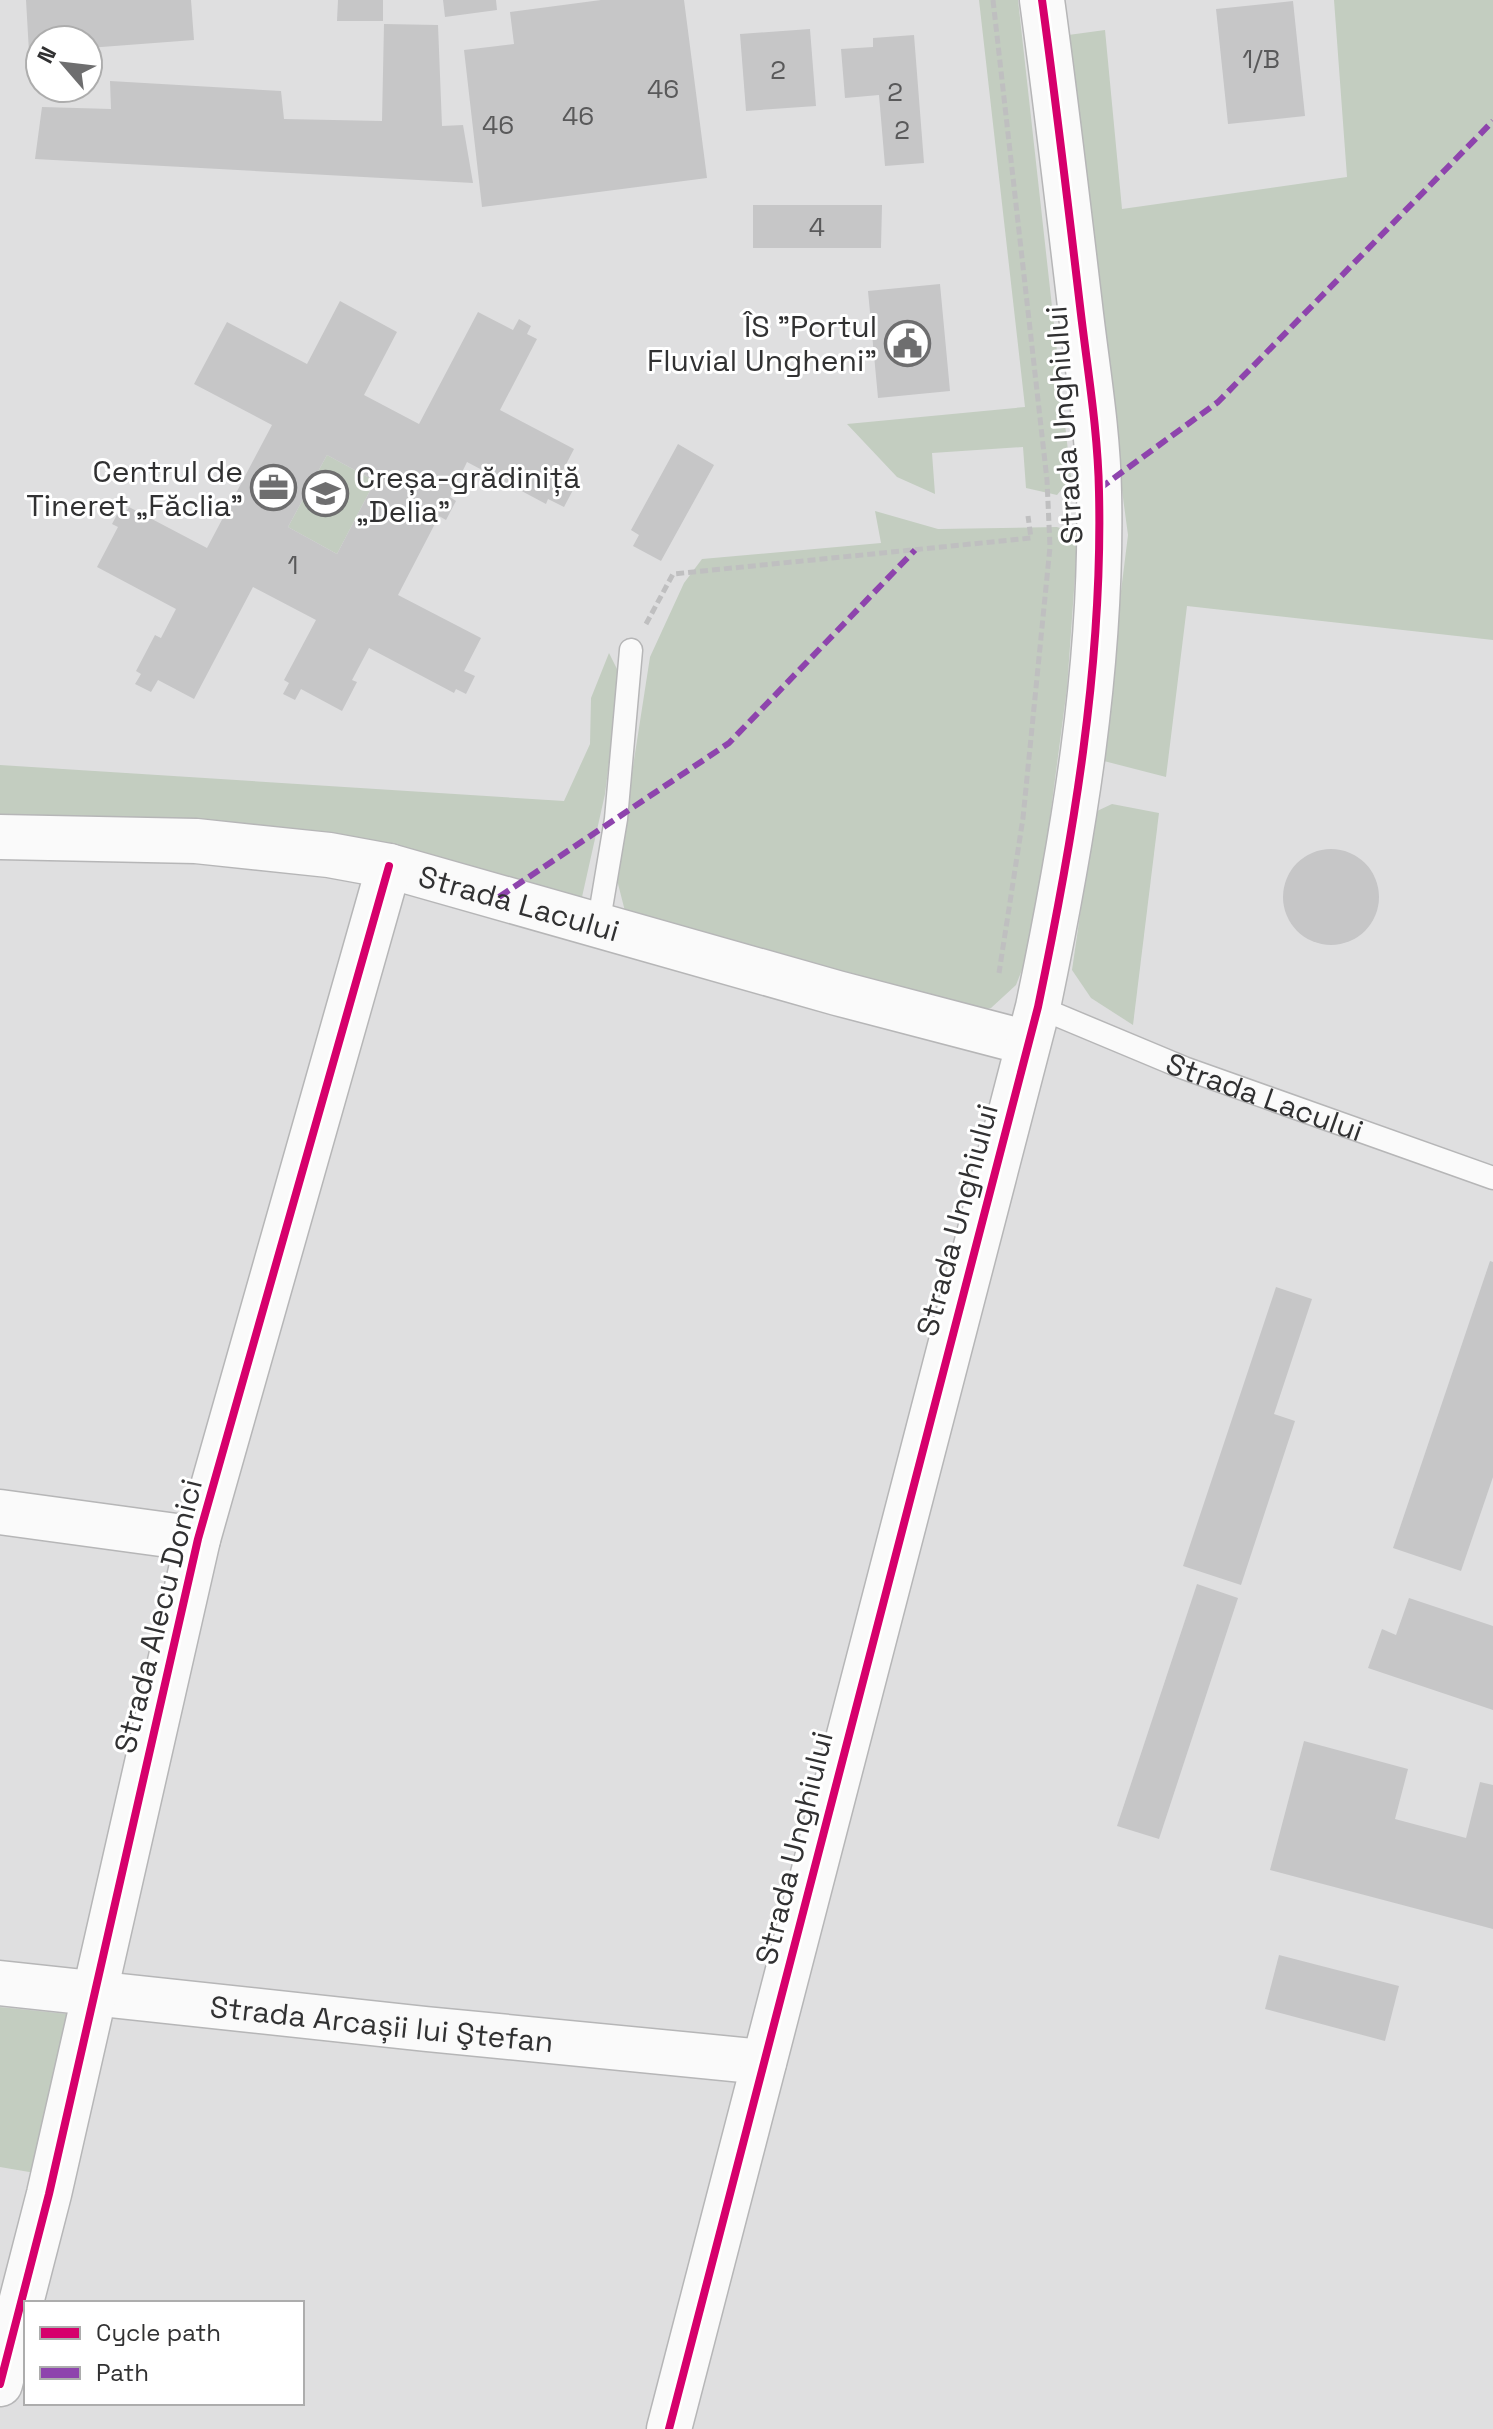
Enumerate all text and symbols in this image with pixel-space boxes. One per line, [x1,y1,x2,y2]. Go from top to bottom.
north arrow [24,24,104,104]
text: N [31,42,62,68]
house number: 1/B [1242,42,1280,76]
house number: 2 [770,53,786,87]
house number: 46 [647,72,679,106]
house number: 2 [887,75,903,109]
house number: 46 [562,99,594,133]
house number: 46 [482,108,514,142]
house number: 2 [894,113,910,147]
house number: 4 [809,210,825,244]
street label: Strada Unghiului [1036,304,1092,546]
place label: ÎS "Portul Fluvial Ungheni" [647,307,877,380]
public building icon: ÎS "Portul Fluvial Ungheni" [884,319,932,367]
place label: Centrul de Tineret „Făclia” [26,452,243,525]
place label: Creșa-grădiniță „Delia” [356,458,580,531]
office icon: Centrul de Tineret „Făclia” [250,464,298,512]
school or university icon: Creșa-grădiniță „Delia” [301,470,349,518]
house number: 1 [288,548,298,582]
street label: Strada Lacului [414,856,624,950]
street label: Strada Lacului [1160,1043,1369,1150]
street label: Strada Unghiului [907,1100,1007,1340]
street label: Strada Alecu Donici [105,1475,211,1757]
street label: Strada Unghiului [746,1727,842,1969]
street label: Strada Arcașii lui Ştefan [208,1986,555,2061]
legend [24,2301,304,2405]
text: Cycle path [96,2317,221,2348]
text: Path [96,2357,149,2388]

